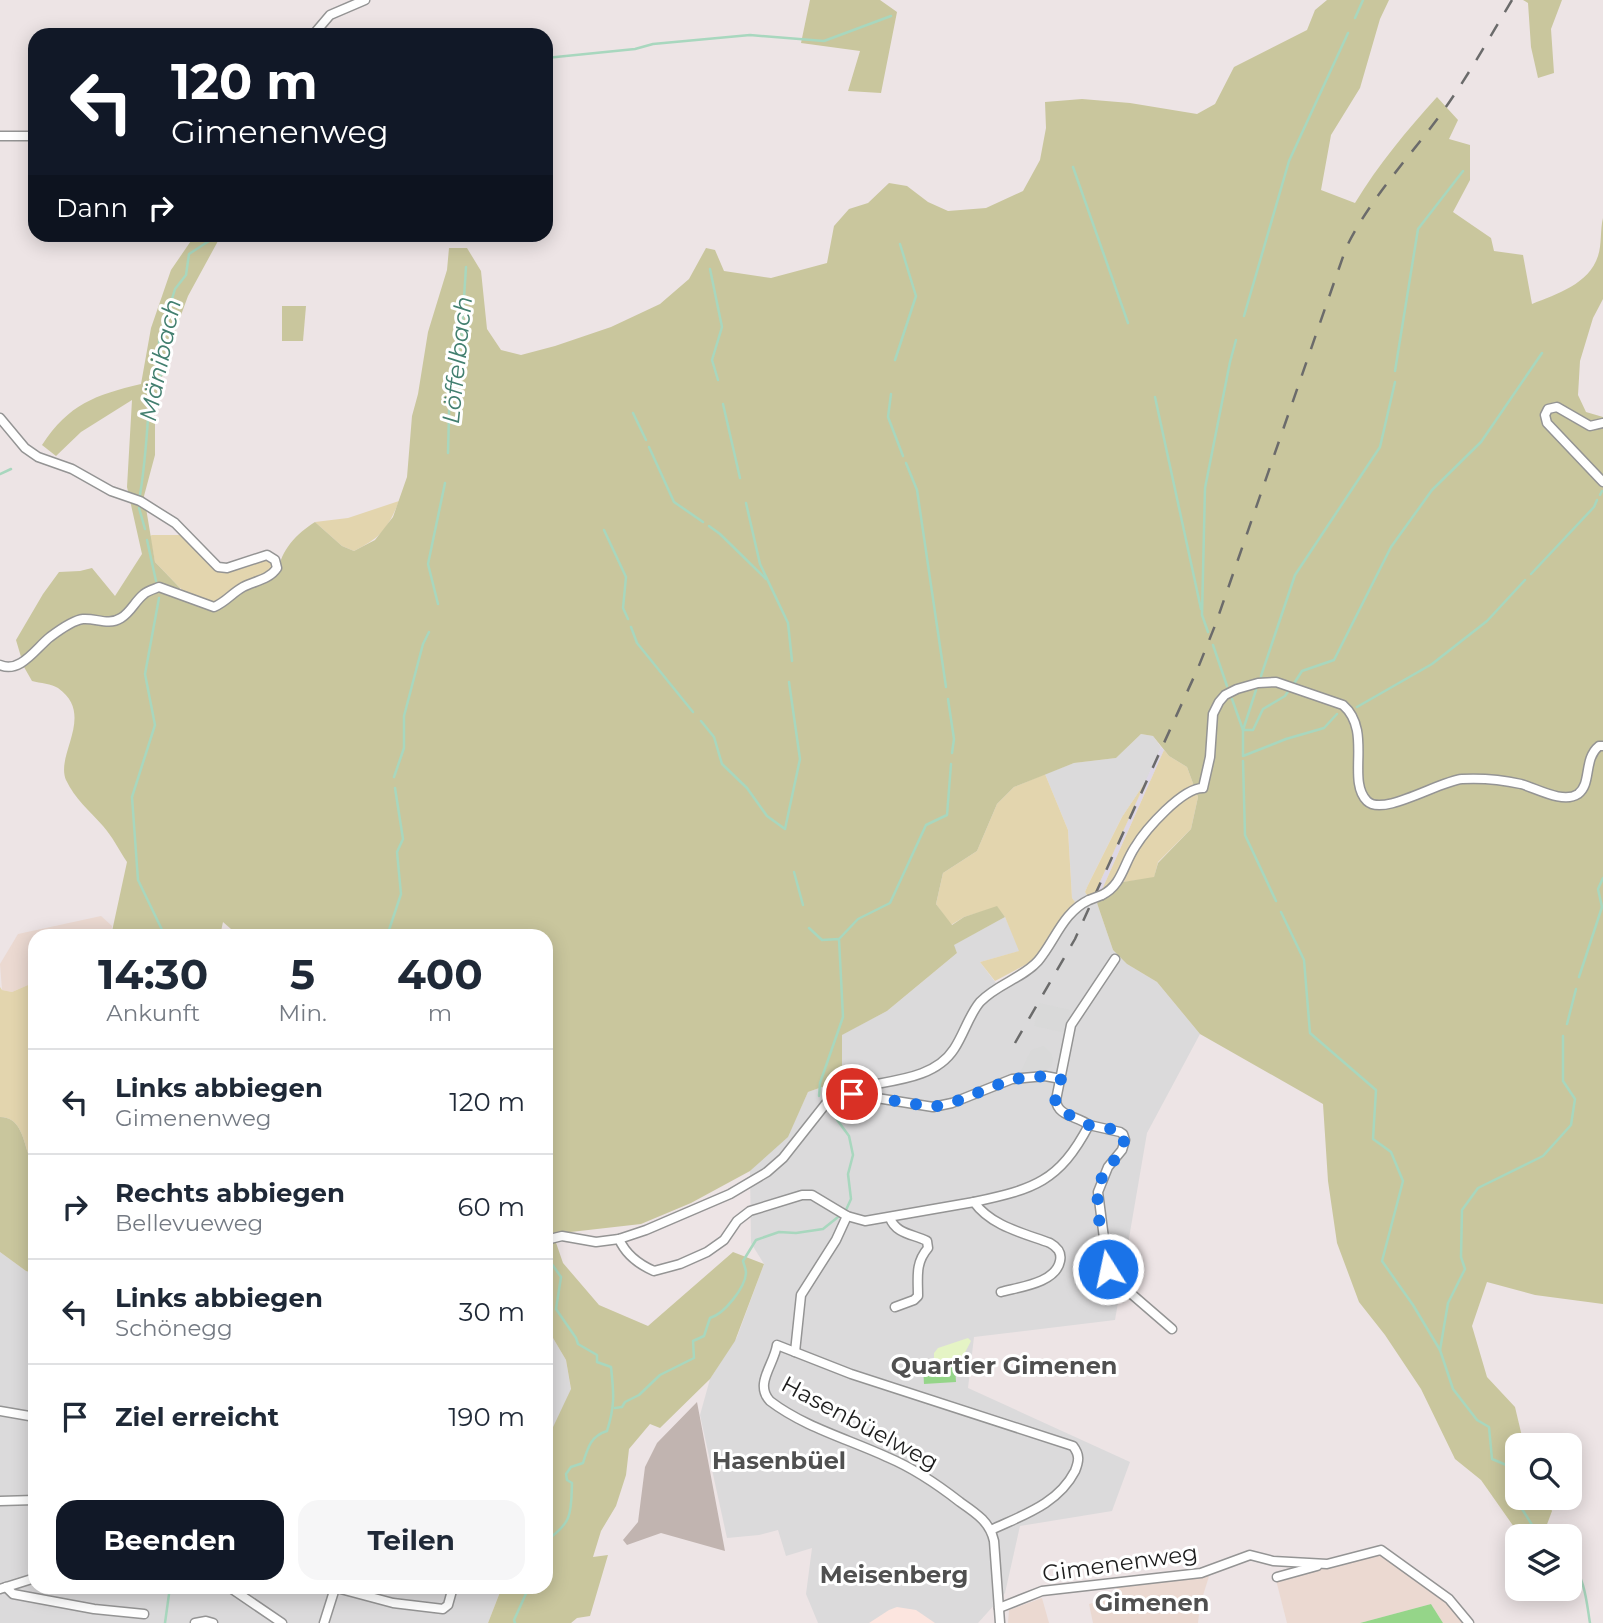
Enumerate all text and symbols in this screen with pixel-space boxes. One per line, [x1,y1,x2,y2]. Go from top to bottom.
text: 120 m [171,52,318,111]
icon: left [56,56,147,147]
text: Gimenenweg [171,112,389,151]
icon: right [142,189,180,227]
text: Dann [56,192,128,224]
water label: Löffelbach [436,295,478,425]
water label: Mänibach [133,296,187,424]
text: 14:30 [98,948,208,1000]
text: 5 [290,948,315,1000]
text: 400 [397,948,483,1000]
text: Ankunft [106,999,200,1027]
text: Min. [278,999,327,1027]
text: m [428,999,452,1027]
pin [822,1064,882,1124]
text: Links abbiegen [115,1072,323,1104]
icon: arrive [833,1075,871,1113]
icon: left [56,1083,94,1121]
text: 120 m [449,1086,525,1118]
text: Gimenenweg [115,1104,272,1132]
text: Rechts abbiegen [115,1177,345,1209]
icon: right [56,1188,94,1226]
text: 60 m [458,1191,525,1223]
text: Bellevueweg [115,1209,263,1237]
position arrow [1071,1232,1145,1306]
text: Links abbiegen [115,1282,323,1314]
icon: left [56,1293,94,1331]
text: 30 m [459,1296,525,1328]
text: Schönegg [115,1314,233,1342]
district label: Quartier Gimenen [891,1351,1117,1380]
street label: Hasenbüelweg [777,1370,943,1476]
icon: arrive [56,1398,94,1436]
text: Ziel erreicht [115,1401,279,1433]
text: 190 m [448,1401,525,1433]
map controls [1505,1433,1582,1601]
button: search [1505,1433,1582,1510]
district label: Hasenbüel [712,1446,846,1474]
button: Beenden [56,1500,284,1580]
button: Teilen [298,1500,525,1580]
button: layers [1505,1524,1582,1601]
street label: Gimenenweg [1041,1538,1199,1588]
district label: Meisenberg [820,1560,968,1589]
district label: Gimenen [1095,1588,1209,1617]

